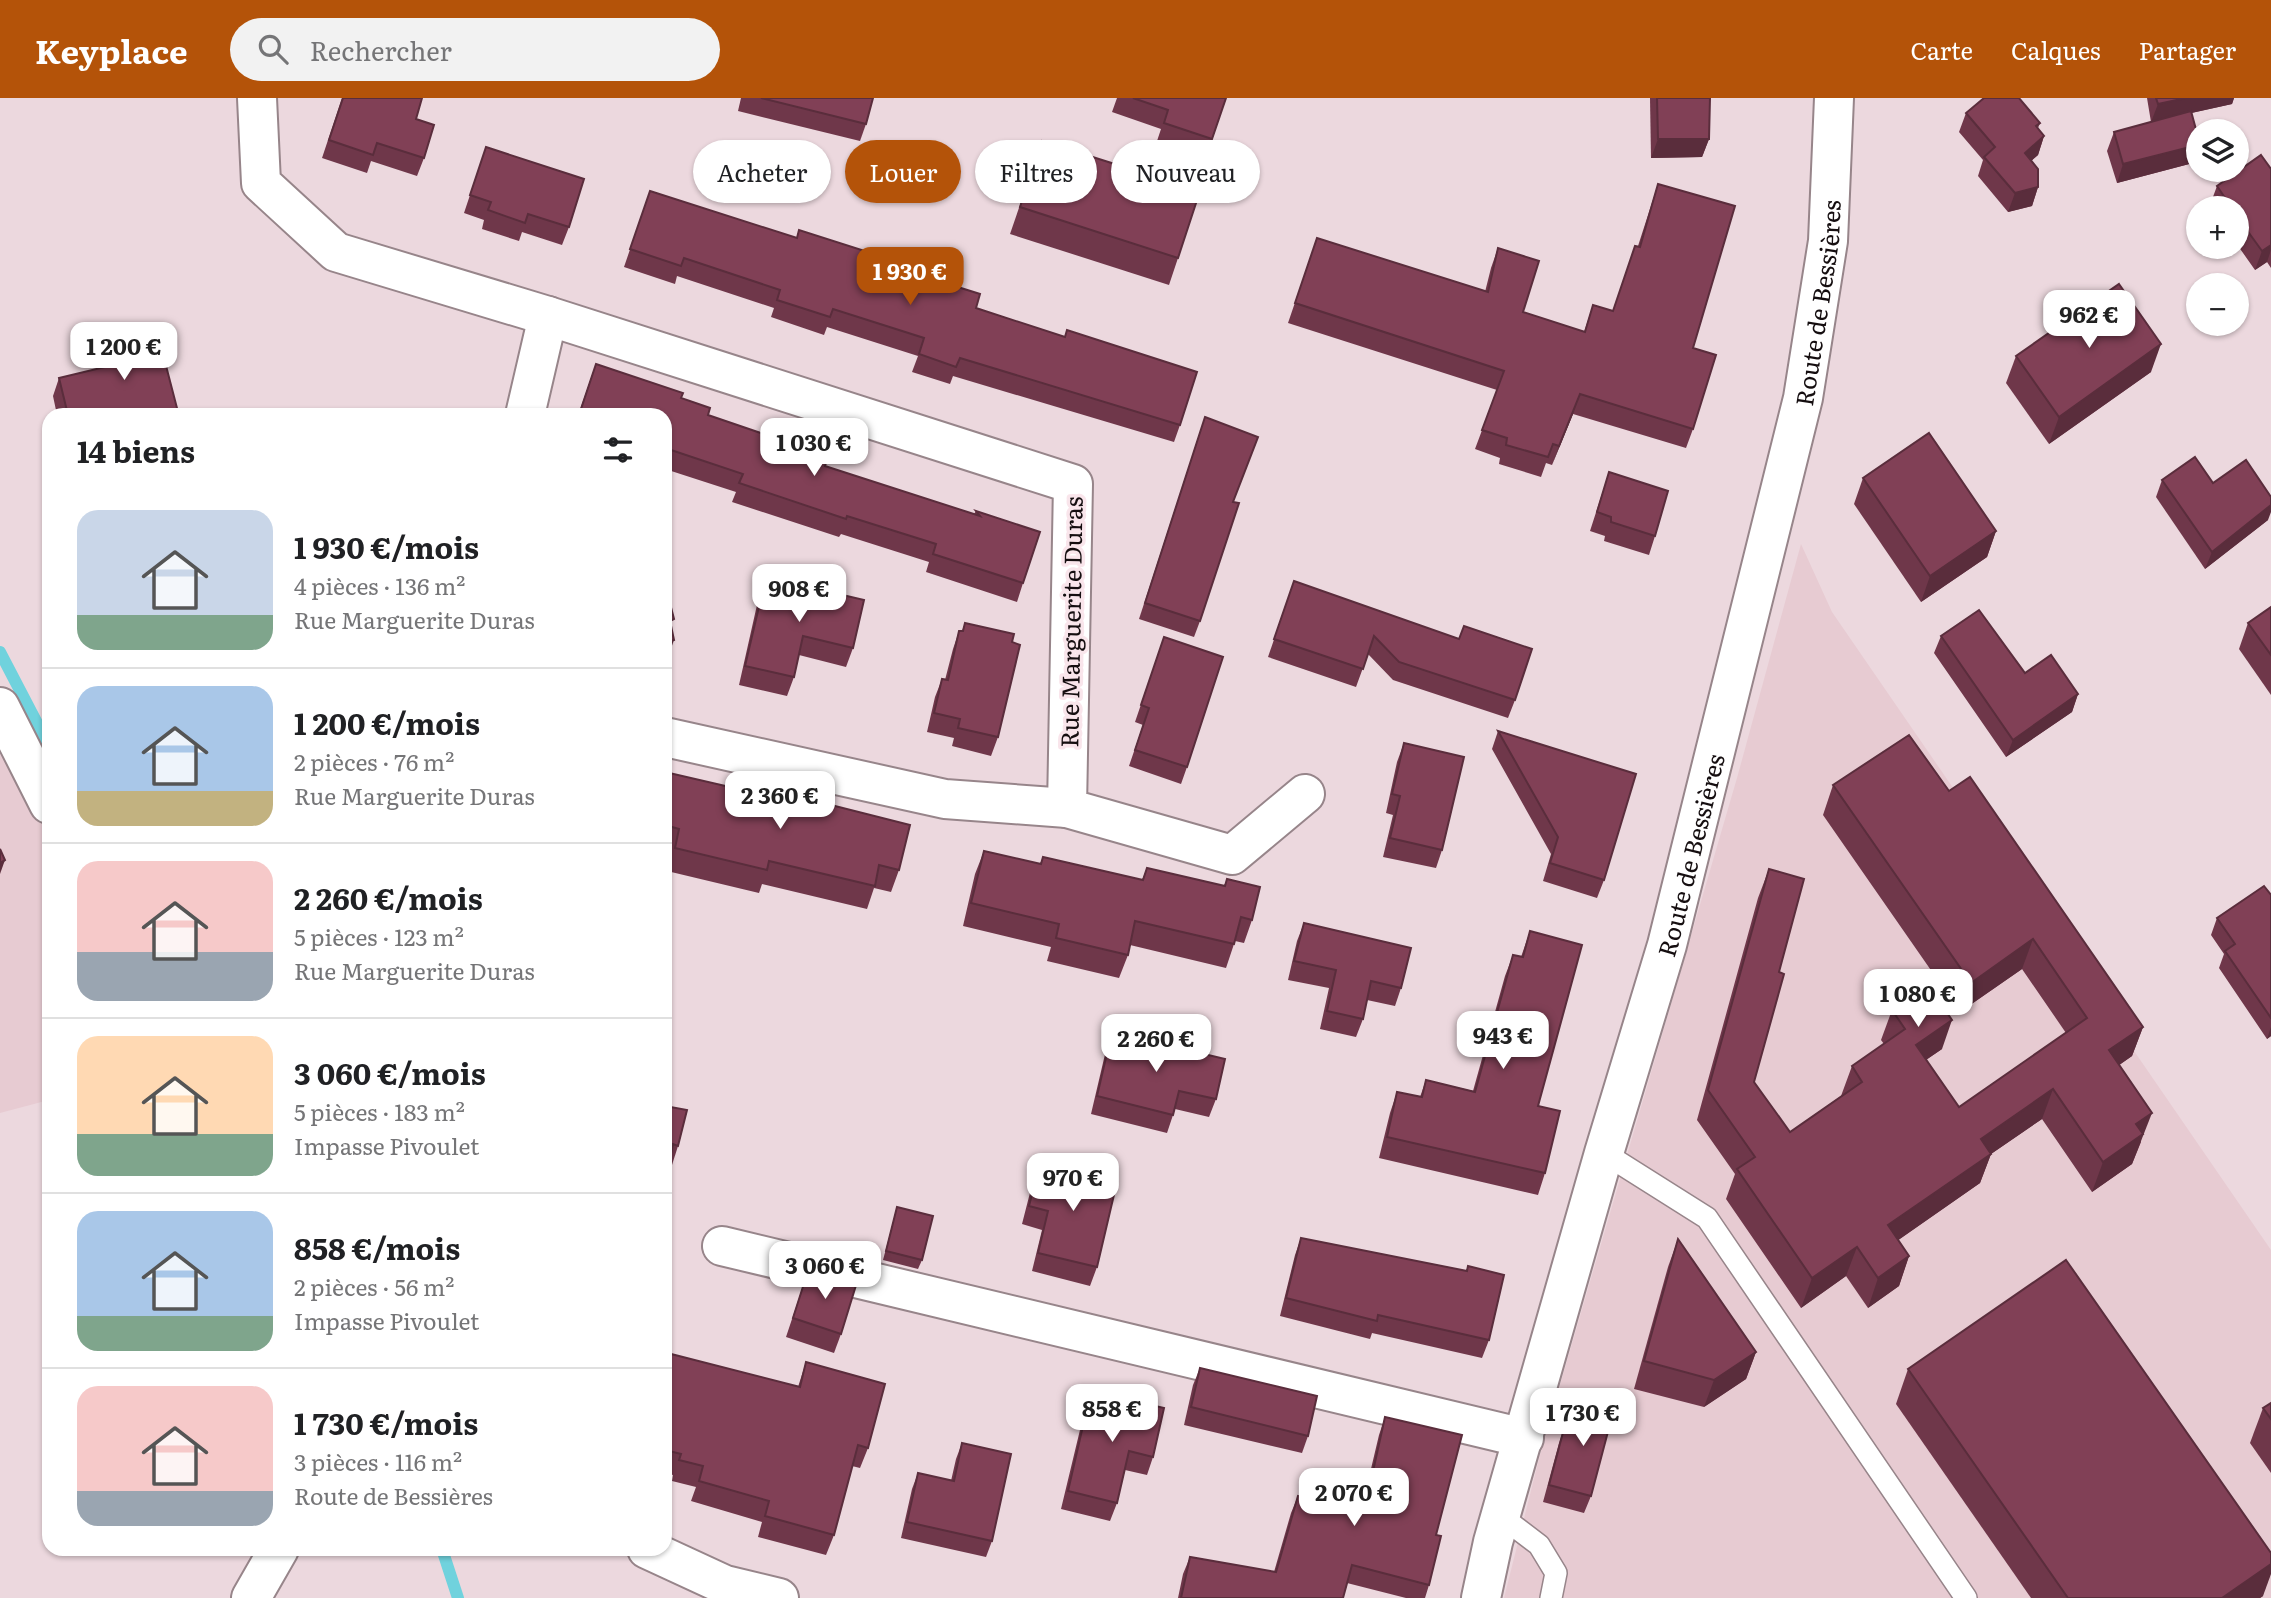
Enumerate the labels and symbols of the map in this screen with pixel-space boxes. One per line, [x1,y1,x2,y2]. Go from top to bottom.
street label: Route de Bessières [1785,199,1847,408]
pin: 1 930 € [845,248,975,307]
pin: 962 € [2040,290,2138,350]
pin: 1 200 € [59,322,189,382]
pin: 1 030 € [749,418,879,478]
street label: Rue Marguerite Duras [1050,496,1090,748]
pin: 908 € [750,564,848,624]
street label: Route de Bessières [1647,750,1731,961]
pin: 2 360 € [715,772,845,831]
pin: 1 080 € [1853,970,1983,1029]
pin: 943 € [1454,1012,1552,1071]
pin: 2 260 € [1091,1014,1221,1074]
pin: 970 € [1024,1154,1122,1213]
pin: 3 060 € [760,1242,890,1301]
pin: 858 € [1063,1384,1161,1444]
pin: 1 730 € [1518,1388,1648,1448]
pin: 2 070 € [1289,1468,1419,1528]

